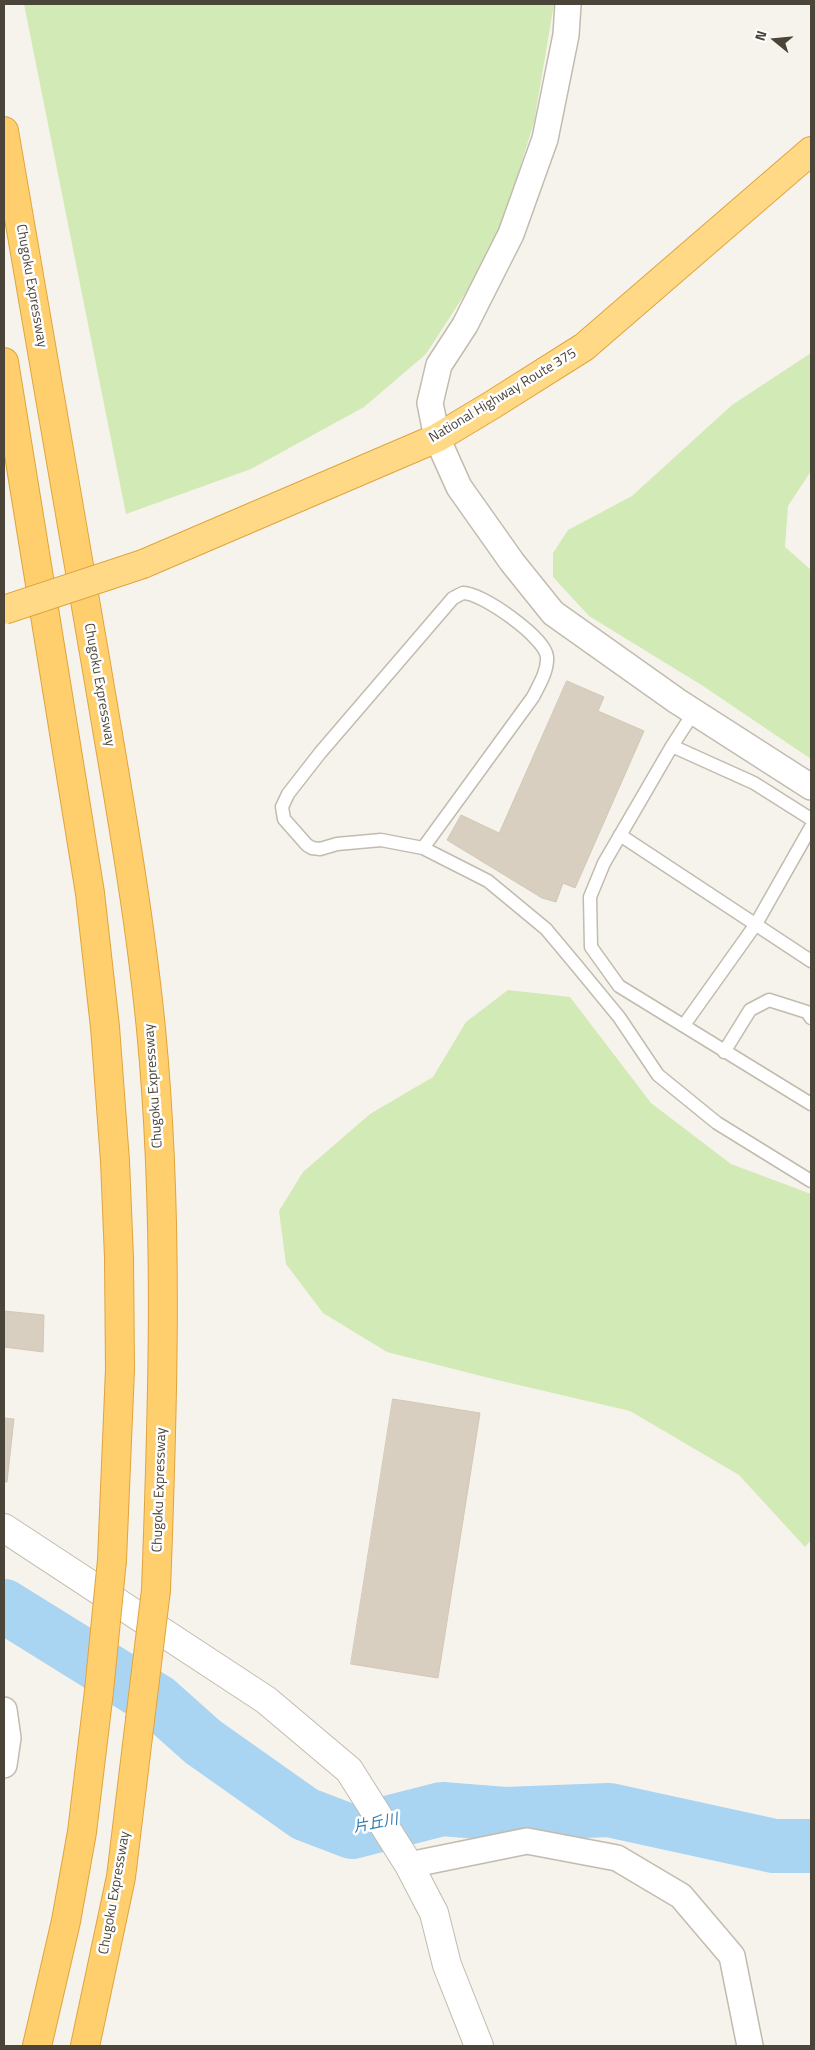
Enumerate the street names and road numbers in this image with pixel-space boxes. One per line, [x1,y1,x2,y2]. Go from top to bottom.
street label: Chugoku Expressway [12,223,50,349]
street label: National Highway Route 375 [426,345,580,447]
street label: Chugoku Expressway [80,622,118,748]
street label: Chugoku Expressway [141,1023,167,1149]
street label: Chugoku Expressway [149,1427,171,1553]
street label: Chugoku Expressway [96,1830,134,1956]

